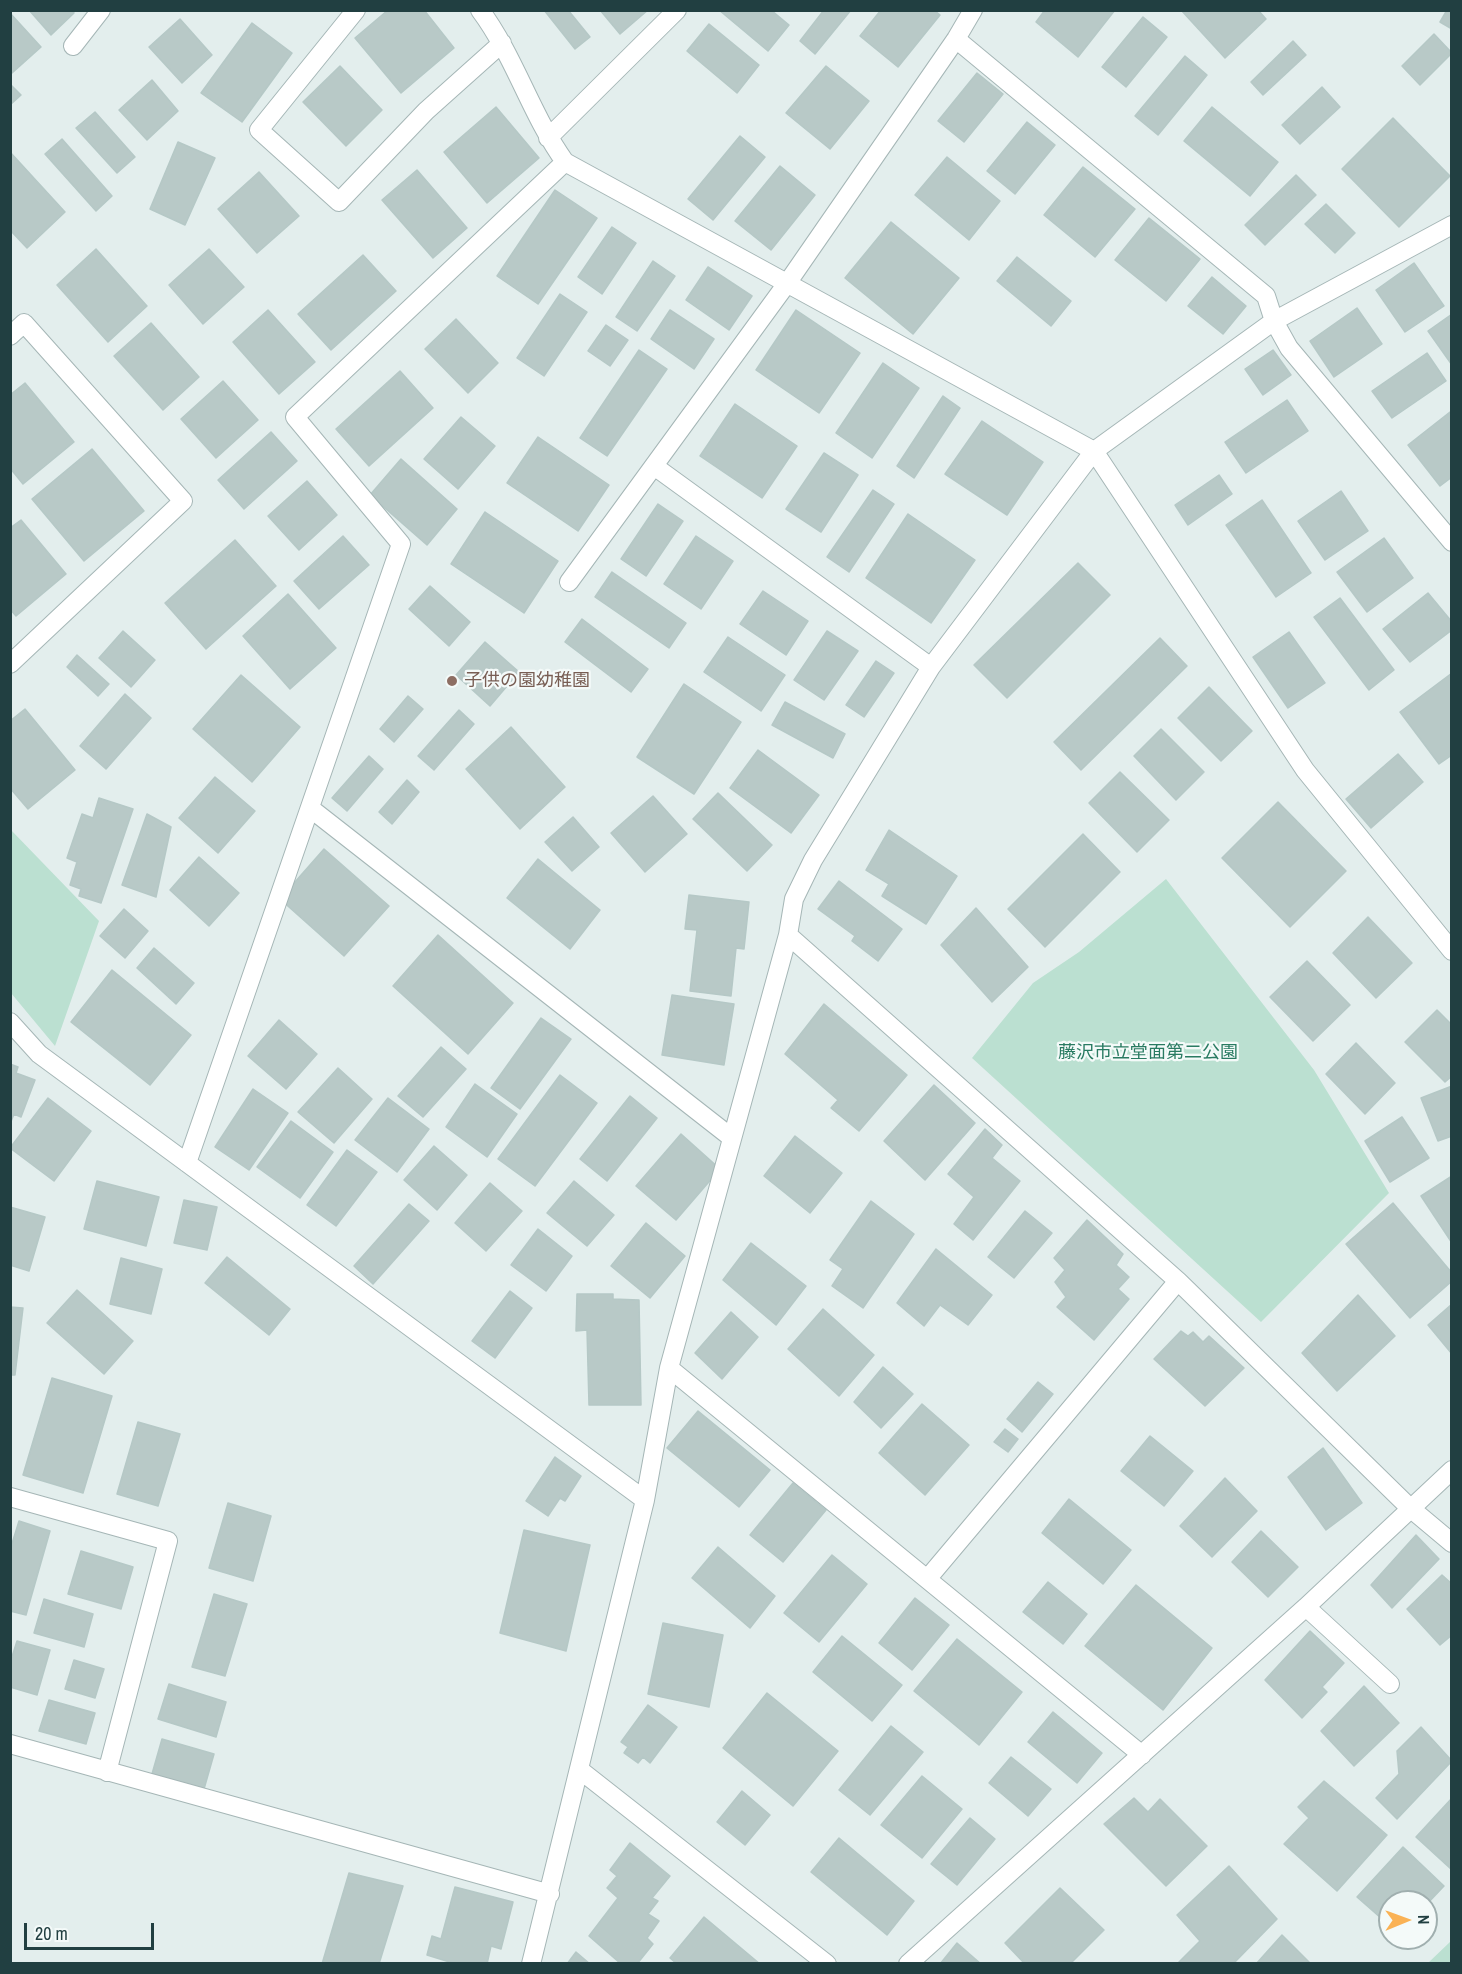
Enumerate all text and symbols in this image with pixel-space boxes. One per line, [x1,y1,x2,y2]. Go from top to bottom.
place label: 子供の園幼稚園 [464,670,590,692]
marker: 子供の園幼稚園 [445,674,459,688]
park label: 藤沢市立堂面第二公園 [1058,1042,1238,1064]
north arrow [1378,1890,1438,1950]
scale bar [27,1911,158,1949]
text: N [1413,1915,1435,1925]
text: 20 m [35,1921,68,1946]

